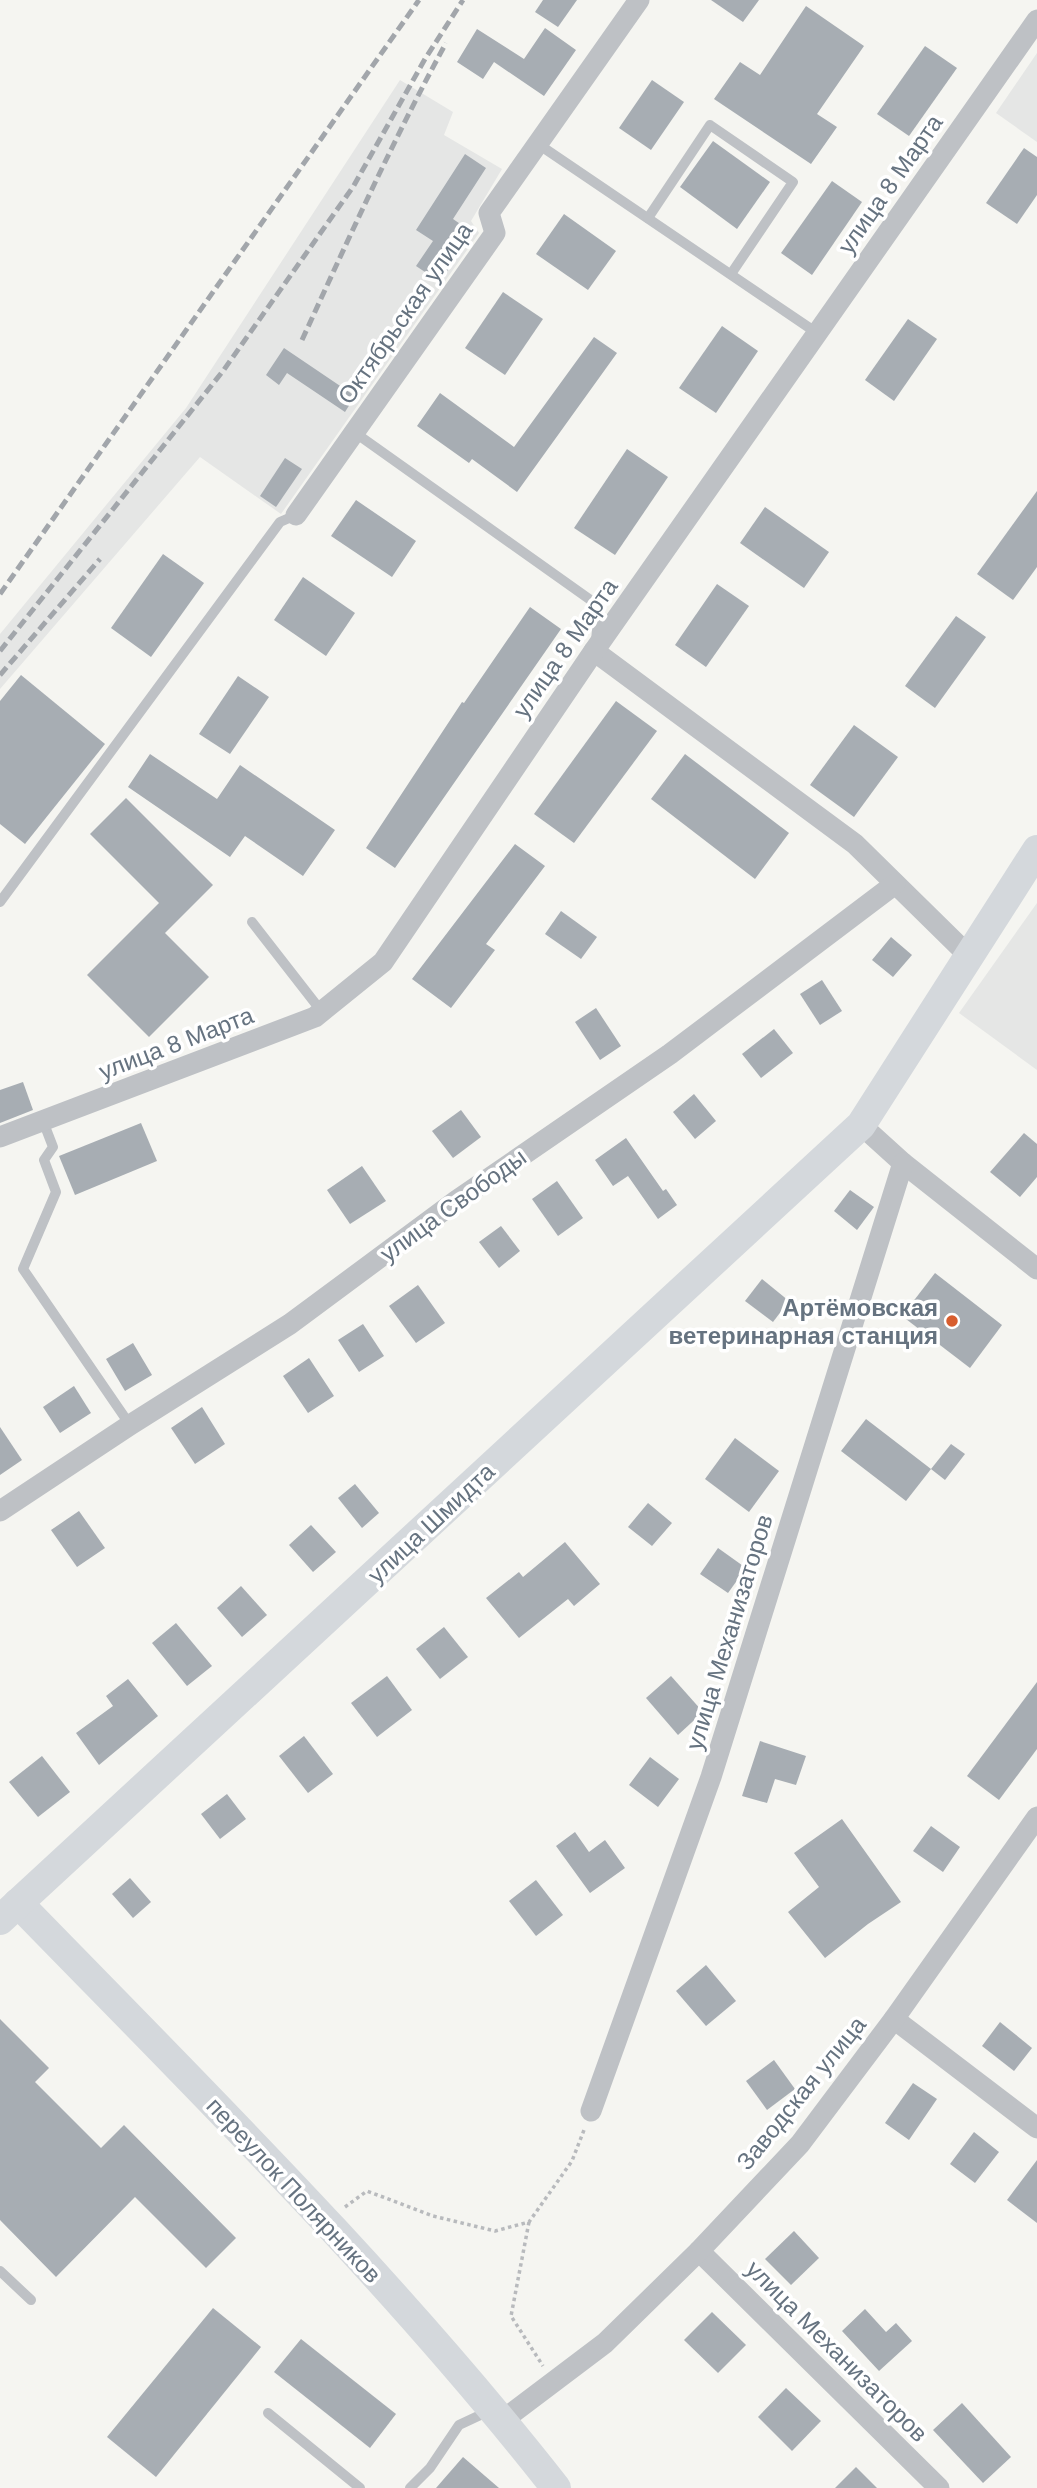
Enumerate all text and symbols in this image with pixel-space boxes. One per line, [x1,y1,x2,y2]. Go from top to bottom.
street label: улица 8 Марта [832,109,948,259]
street label: Октябрьская улица [332,217,478,409]
street label: улица 8 Марта [507,573,623,723]
street label: улица 8 Марта [95,1001,258,1085]
street label: улица Свободы [375,1143,531,1267]
place label: Артёмовская ветеринарная станция [669,1294,938,1349]
marker: Артёмовская ветеринарная станция [944,1313,960,1329]
street label: улица Шмидта [362,1457,500,1588]
street label: улица Механизаторов [680,1511,778,1753]
street label: Заводская улица [731,2010,871,2175]
street label: переулок Полярников [201,2092,387,2288]
street label: улица Механизаторов [741,2255,933,2447]

